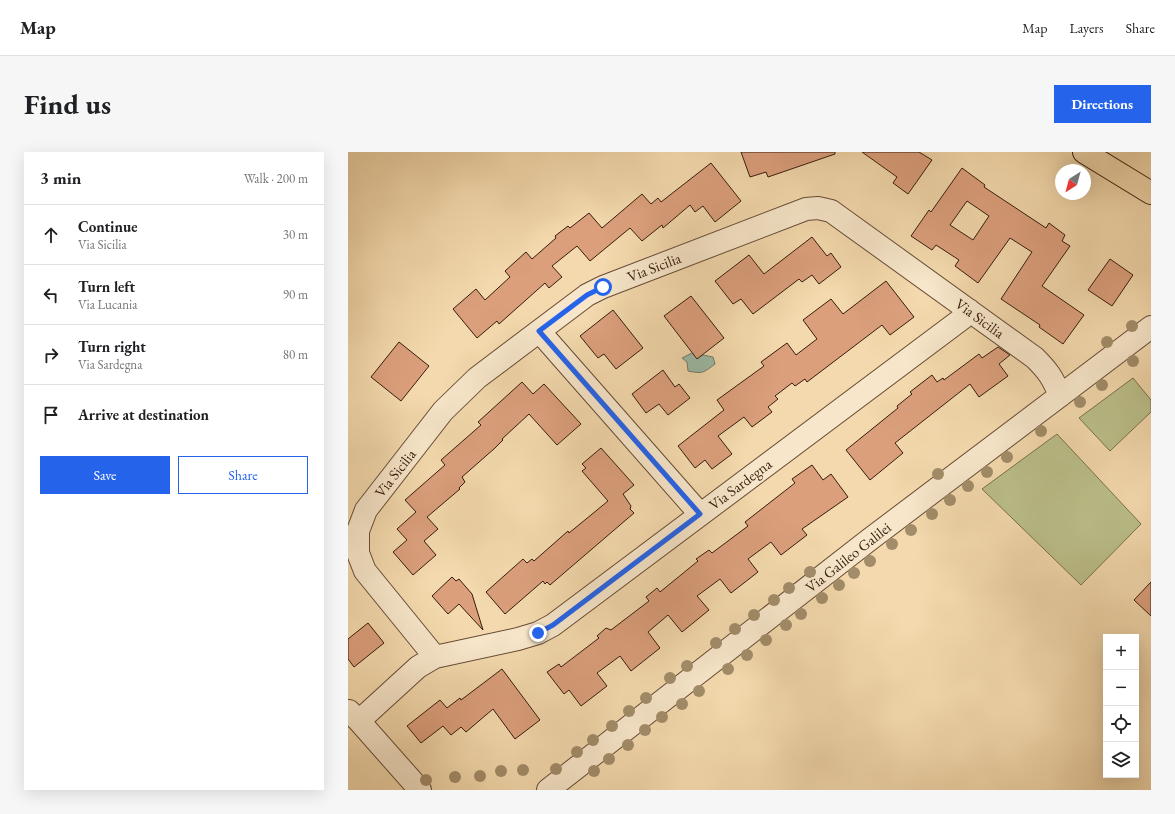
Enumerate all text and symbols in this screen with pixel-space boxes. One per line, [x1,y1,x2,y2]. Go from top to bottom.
text: Map [20,15,56,40]
text: Map [1022,19,1047,37]
text: Layers [1069,19,1104,37]
text: Share [1126,19,1155,37]
button: Directions [1054,85,1151,123]
text: Find us [24,86,111,122]
north arrow [1055,164,1091,200]
text: 3 min [40,167,81,189]
text: Walk · 200 m [244,170,308,187]
text: Continue [78,217,138,236]
icon: ahead [40,224,62,246]
text: 30 m [283,226,308,243]
text: Via Sicilia [78,236,127,253]
street label: Via Sicilia [624,248,684,286]
text: Turn left [78,277,135,296]
route start [594,278,612,296]
icon: left [40,284,62,306]
text: 90 m [283,286,308,303]
street label: Via Sicilia [952,294,1008,342]
text: Via Lucania [78,296,137,313]
text: Turn right [78,337,146,356]
icon: right [40,344,62,366]
text: 80 m [283,346,308,363]
text: Via Sardegna [78,356,142,373]
icon: arrive [40,404,62,426]
text: Arrive at destination [78,405,209,424]
street label: Via Sicilia [370,445,420,501]
street label: Via Sardegna [705,454,775,514]
button: Save [40,456,170,494]
button: Share [178,456,308,494]
street label: Via Galileo Galilei [801,517,895,596]
route end [529,624,547,642]
map controls [1103,634,1139,778]
button: + [1103,634,1139,670]
button: − [1103,670,1139,706]
button: locate [1103,706,1139,742]
button: layers [1103,742,1139,778]

